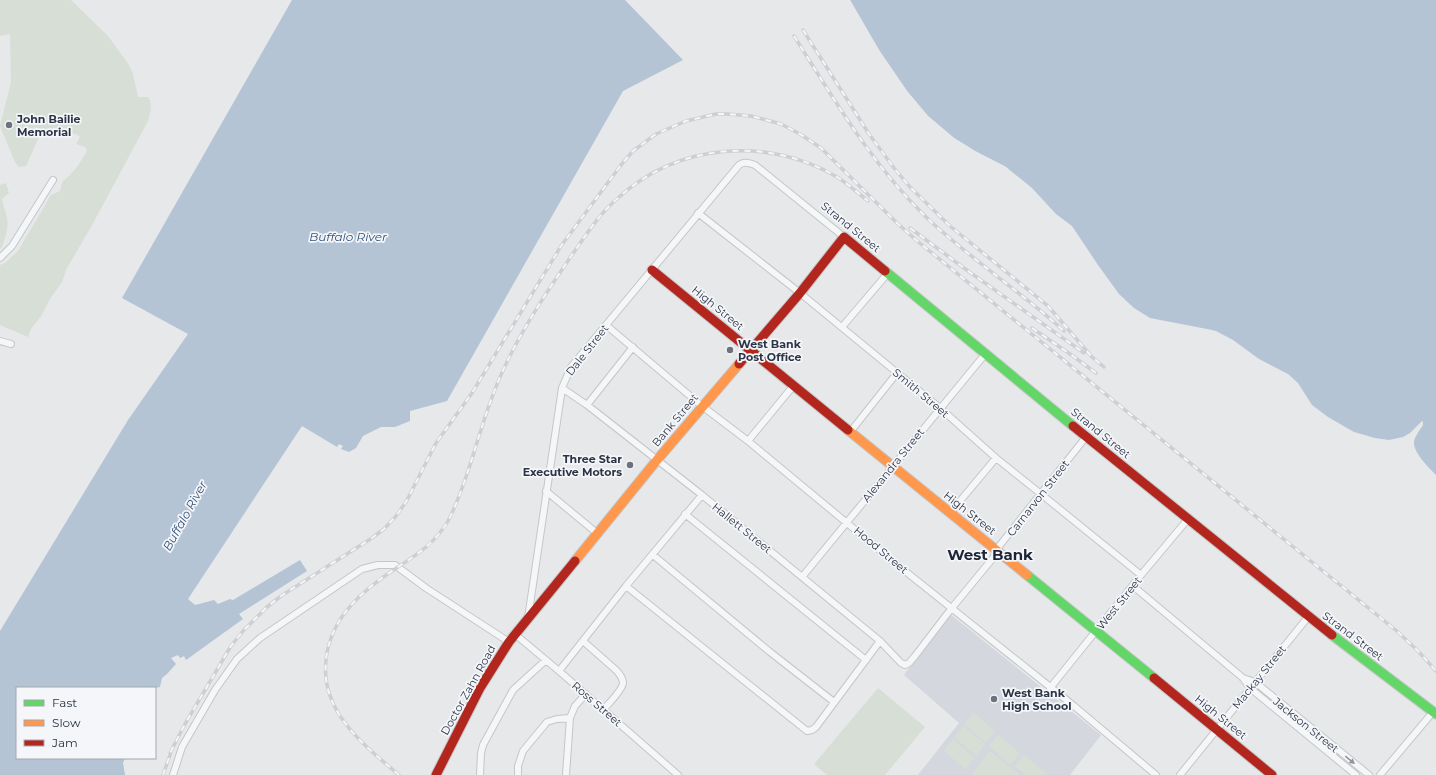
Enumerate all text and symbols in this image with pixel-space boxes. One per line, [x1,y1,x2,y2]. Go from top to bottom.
place label: John Bailie Memorial [16,112,81,139]
marker: John Bailie Memorial [4,120,14,130]
street label: Strand Street [818,199,884,256]
water label: Buffalo River [309,229,387,244]
street label: High Street [689,283,747,334]
street label: Dale Street [563,321,612,378]
place label: West Bank Post Office [738,337,802,364]
marker: West Bank Post Office [725,345,735,355]
street label: Smith Street [890,365,952,421]
street label: Bank Street [649,390,702,449]
street label: Strand Street [1068,405,1134,462]
street label: Alexandra Street [859,425,927,505]
place label: Three Star Executive Motors [523,452,622,479]
street label: Carnarvon Street [1004,457,1073,539]
marker: Three Star Executive Motors [625,460,635,470]
water label: Buffalo River [159,478,210,553]
street label: High Street [941,488,1000,538]
street label: Hallett Street [709,500,775,557]
street label: Hood Street [851,523,911,577]
district label: West Bank [947,545,1033,564]
street label: West Street [1093,573,1145,632]
street label: Strand Street [1320,609,1387,664]
street label: Doctor Zahn Road [437,642,499,738]
street label: Mackay Street [1229,642,1289,712]
street label: Ross Street [569,678,625,730]
place label: West Bank High School [1002,686,1071,713]
legend [16,687,156,759]
street label: High Street [1192,692,1250,743]
marker: West Bank High School [989,694,999,704]
street label: Jackson Street [1270,694,1342,756]
text: Fast [52,695,77,710]
text: Slow [52,715,81,730]
text: Jam [51,735,78,750]
one-way arrow [1344,755,1355,764]

